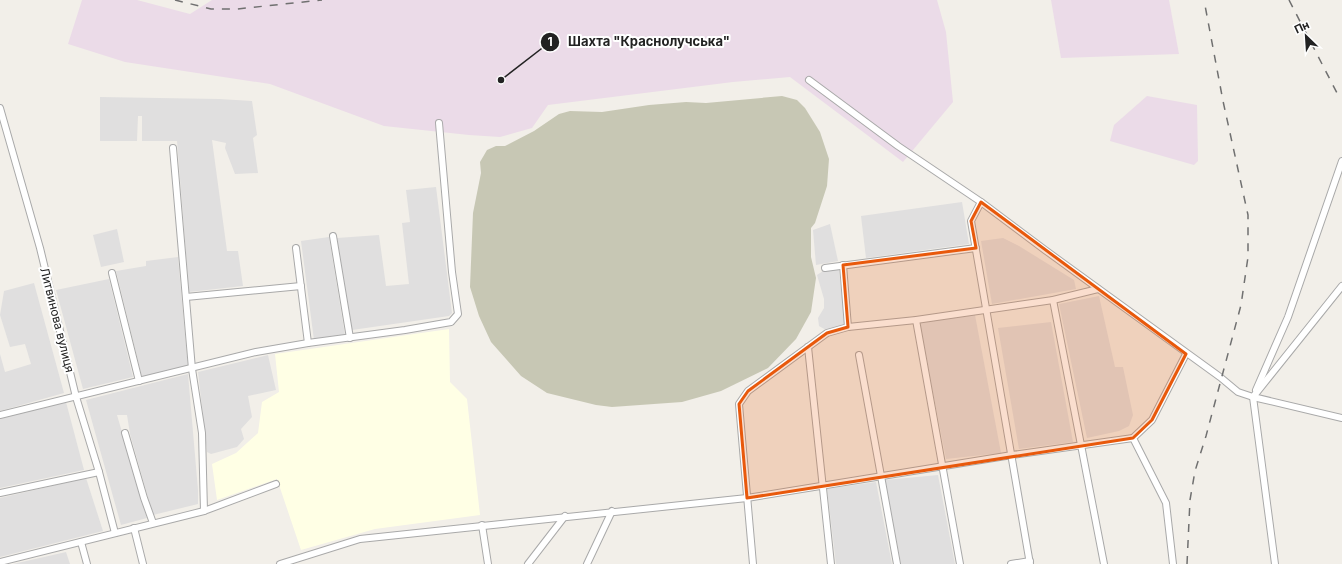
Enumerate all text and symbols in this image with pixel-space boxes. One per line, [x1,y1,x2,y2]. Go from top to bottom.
north arrow [1286,16,1326,56]
text: Пн [1292,17,1312,36]
callout: Шахта "Краснолучська" [540,29,738,54]
text: Шахта "Краснолучська" [568,33,730,49]
text: 1 [547,34,553,49]
street label: Литвинова вулиця [37,266,78,374]

